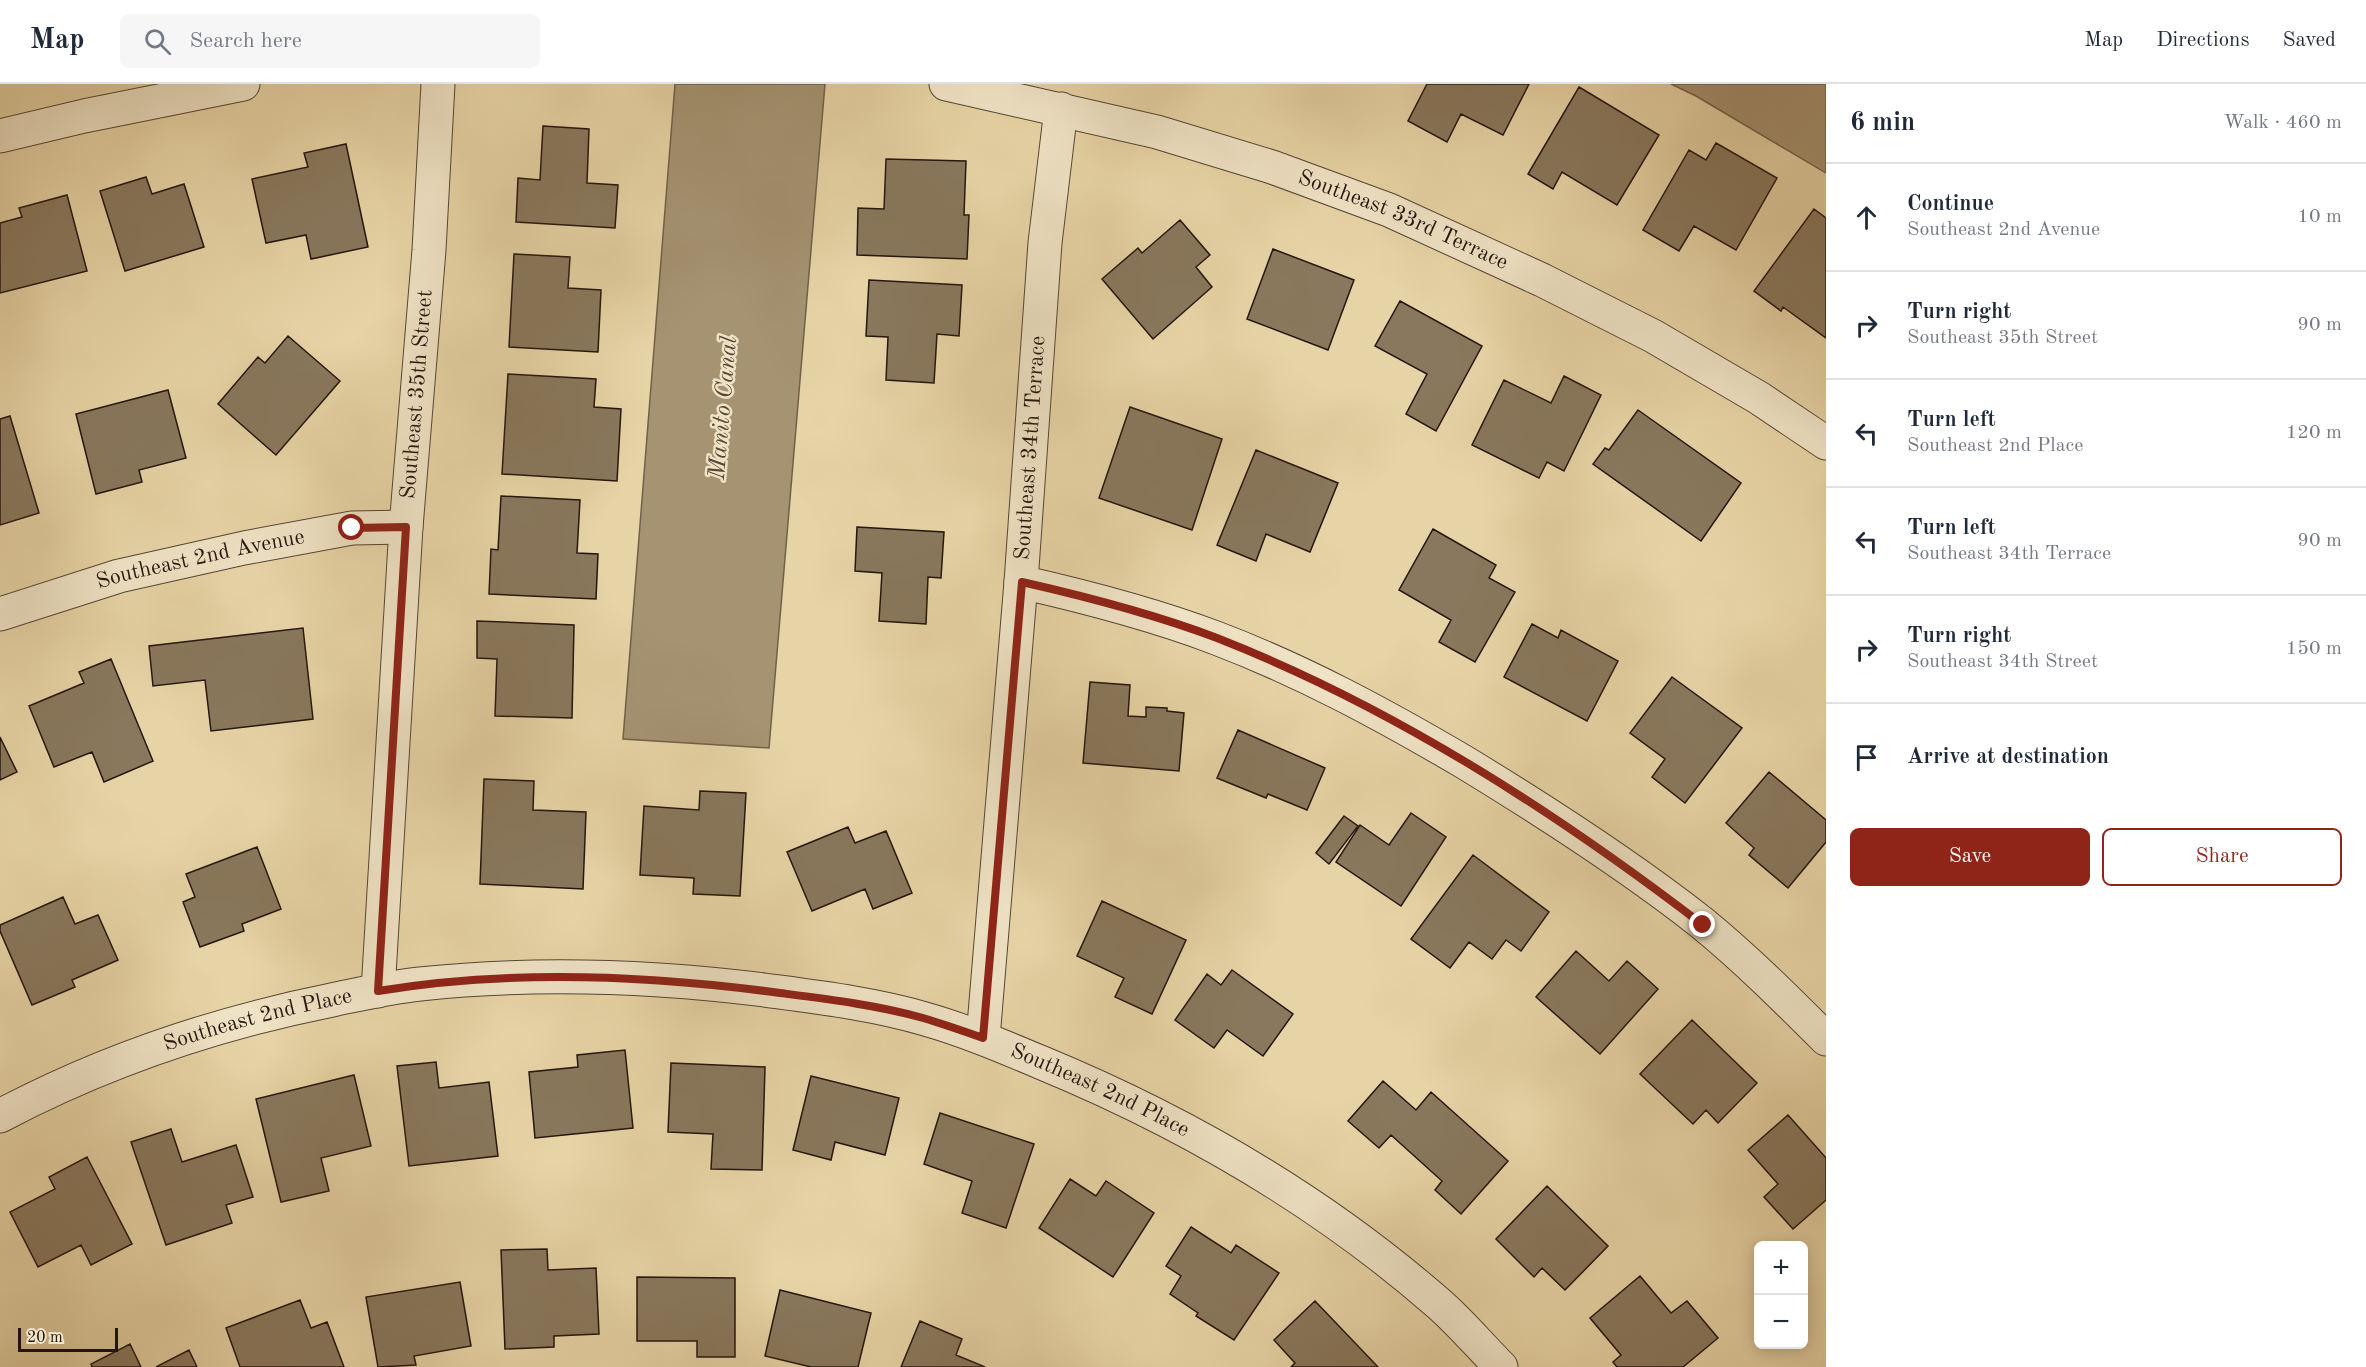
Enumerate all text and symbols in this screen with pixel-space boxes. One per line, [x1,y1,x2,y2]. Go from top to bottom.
search box [120,14,540,68]
icon: search [141,25,174,58]
text: Map [30,27,84,55]
text: Search here [189,30,302,52]
text: Map [2084,30,2123,51]
text: Directions [2156,30,2250,51]
text: Saved [2283,30,2336,51]
text: 6 min [1850,110,1915,136]
text: Walk · 460 m [2223,113,2342,133]
street label: Southeast 33rd Terrace [1295,167,1511,274]
text: Continue [1907,193,1994,215]
icon: ahead [1850,201,1883,234]
text: 10 m [2297,207,2342,227]
text: Southeast 2nd Avenue [1907,220,2100,240]
street label: Southeast 35th Street [397,289,437,500]
text: Turn right [1907,301,2011,323]
icon: right [1850,309,1883,342]
text: 90 m [2297,315,2342,335]
text: Southeast 35th Street [1907,328,2098,348]
water label: Manito Canal [706,335,742,482]
street label: Southeast 34th Terrace [1012,335,1049,561]
text: Turn left [1907,409,1996,431]
icon: left [1850,417,1883,450]
text: 120 m [2286,423,2342,443]
text: Southeast 2nd Place [1907,436,2083,456]
route start [338,514,364,540]
text: Turn left [1907,517,1996,539]
icon: left [1850,525,1883,558]
street label: Southeast 2nd Avenue [94,526,306,594]
text: 90 m [2297,531,2342,551]
text: Southeast 34th Terrace [1907,544,2111,564]
text: Turn right [1907,625,2011,647]
icon: right [1850,633,1883,666]
text: 150 m [2286,639,2342,659]
text: Southeast 34th Street [1907,652,2098,672]
icon: arrive [1850,741,1883,774]
text: Arrive at destination [1907,746,2109,768]
button: Save [1850,828,2090,886]
button: Share [2102,828,2342,886]
route end [1689,911,1715,937]
street label: Southeast 2nd Place [161,985,354,1056]
street label: Southeast 2nd Place [1007,1040,1193,1141]
map controls [1754,1241,1808,1349]
button: + [1754,1241,1808,1295]
button: − [1754,1295,1808,1349]
scale bar [18,1325,118,1352]
text: 20 m [27,1330,63,1346]

